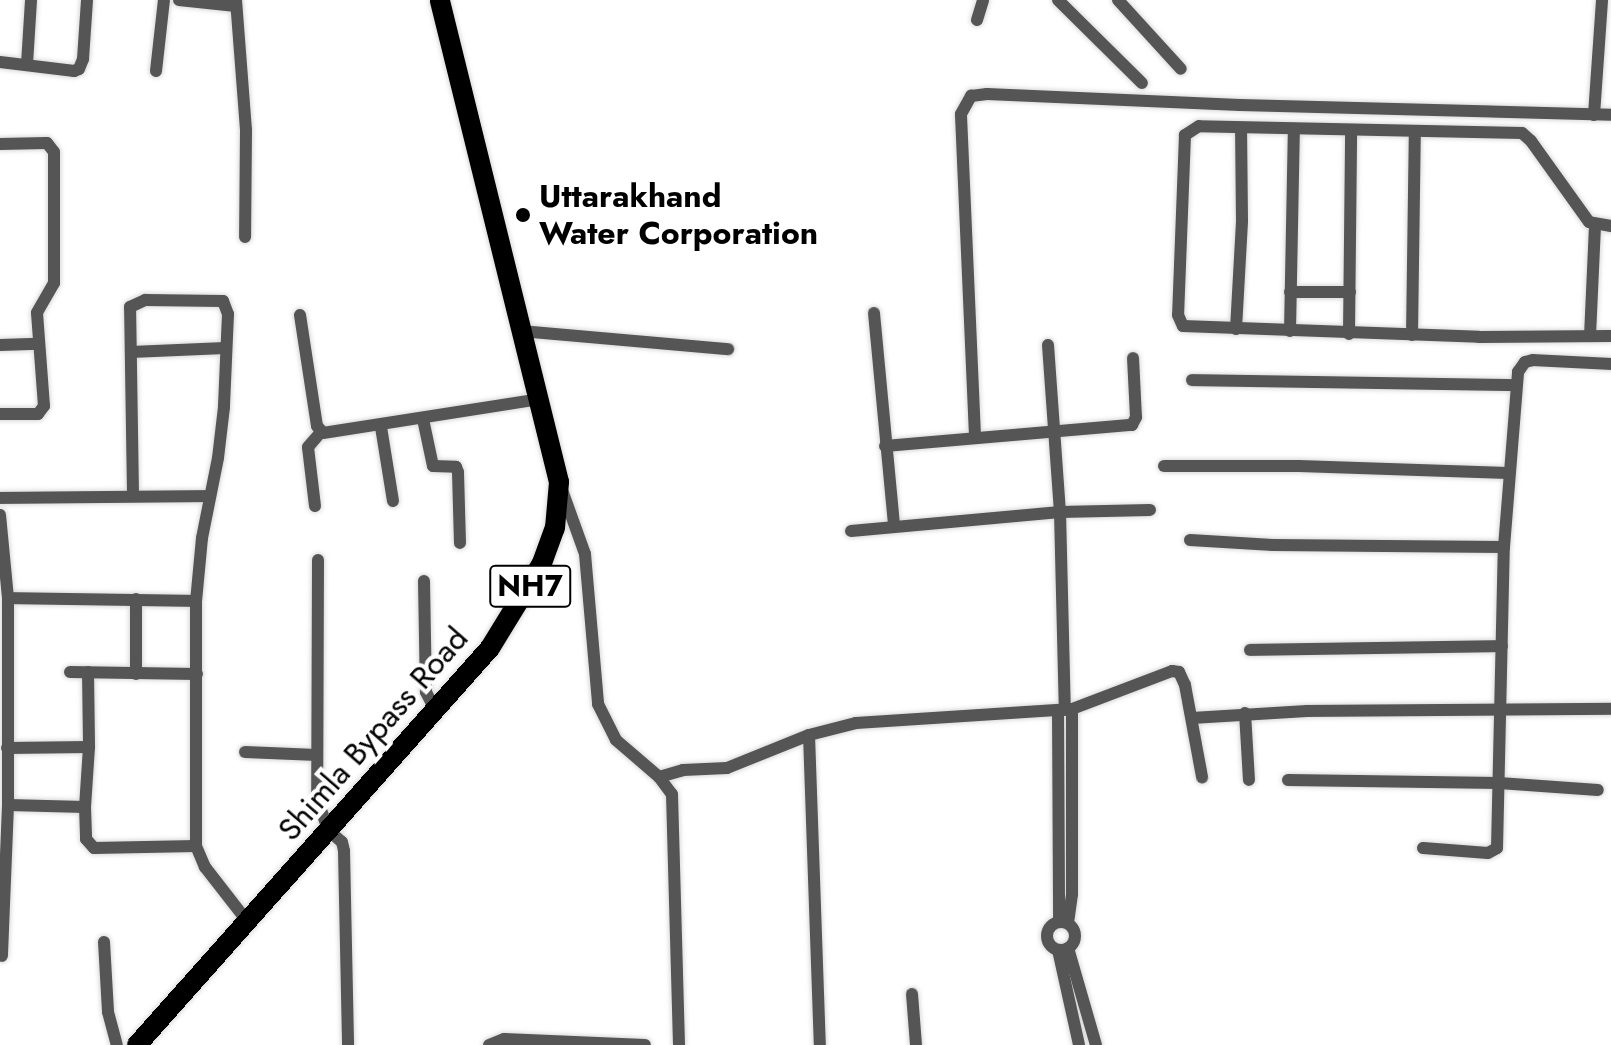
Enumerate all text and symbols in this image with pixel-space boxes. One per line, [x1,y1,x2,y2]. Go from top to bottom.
place label: Uttarakhand Water Corporation [539,178,818,253]
marker: Uttarakhand Water Corporation [514,206,532,224]
road number: NH7 [488,560,572,612]
street label: Shimla Bypass Road [270,620,476,848]

